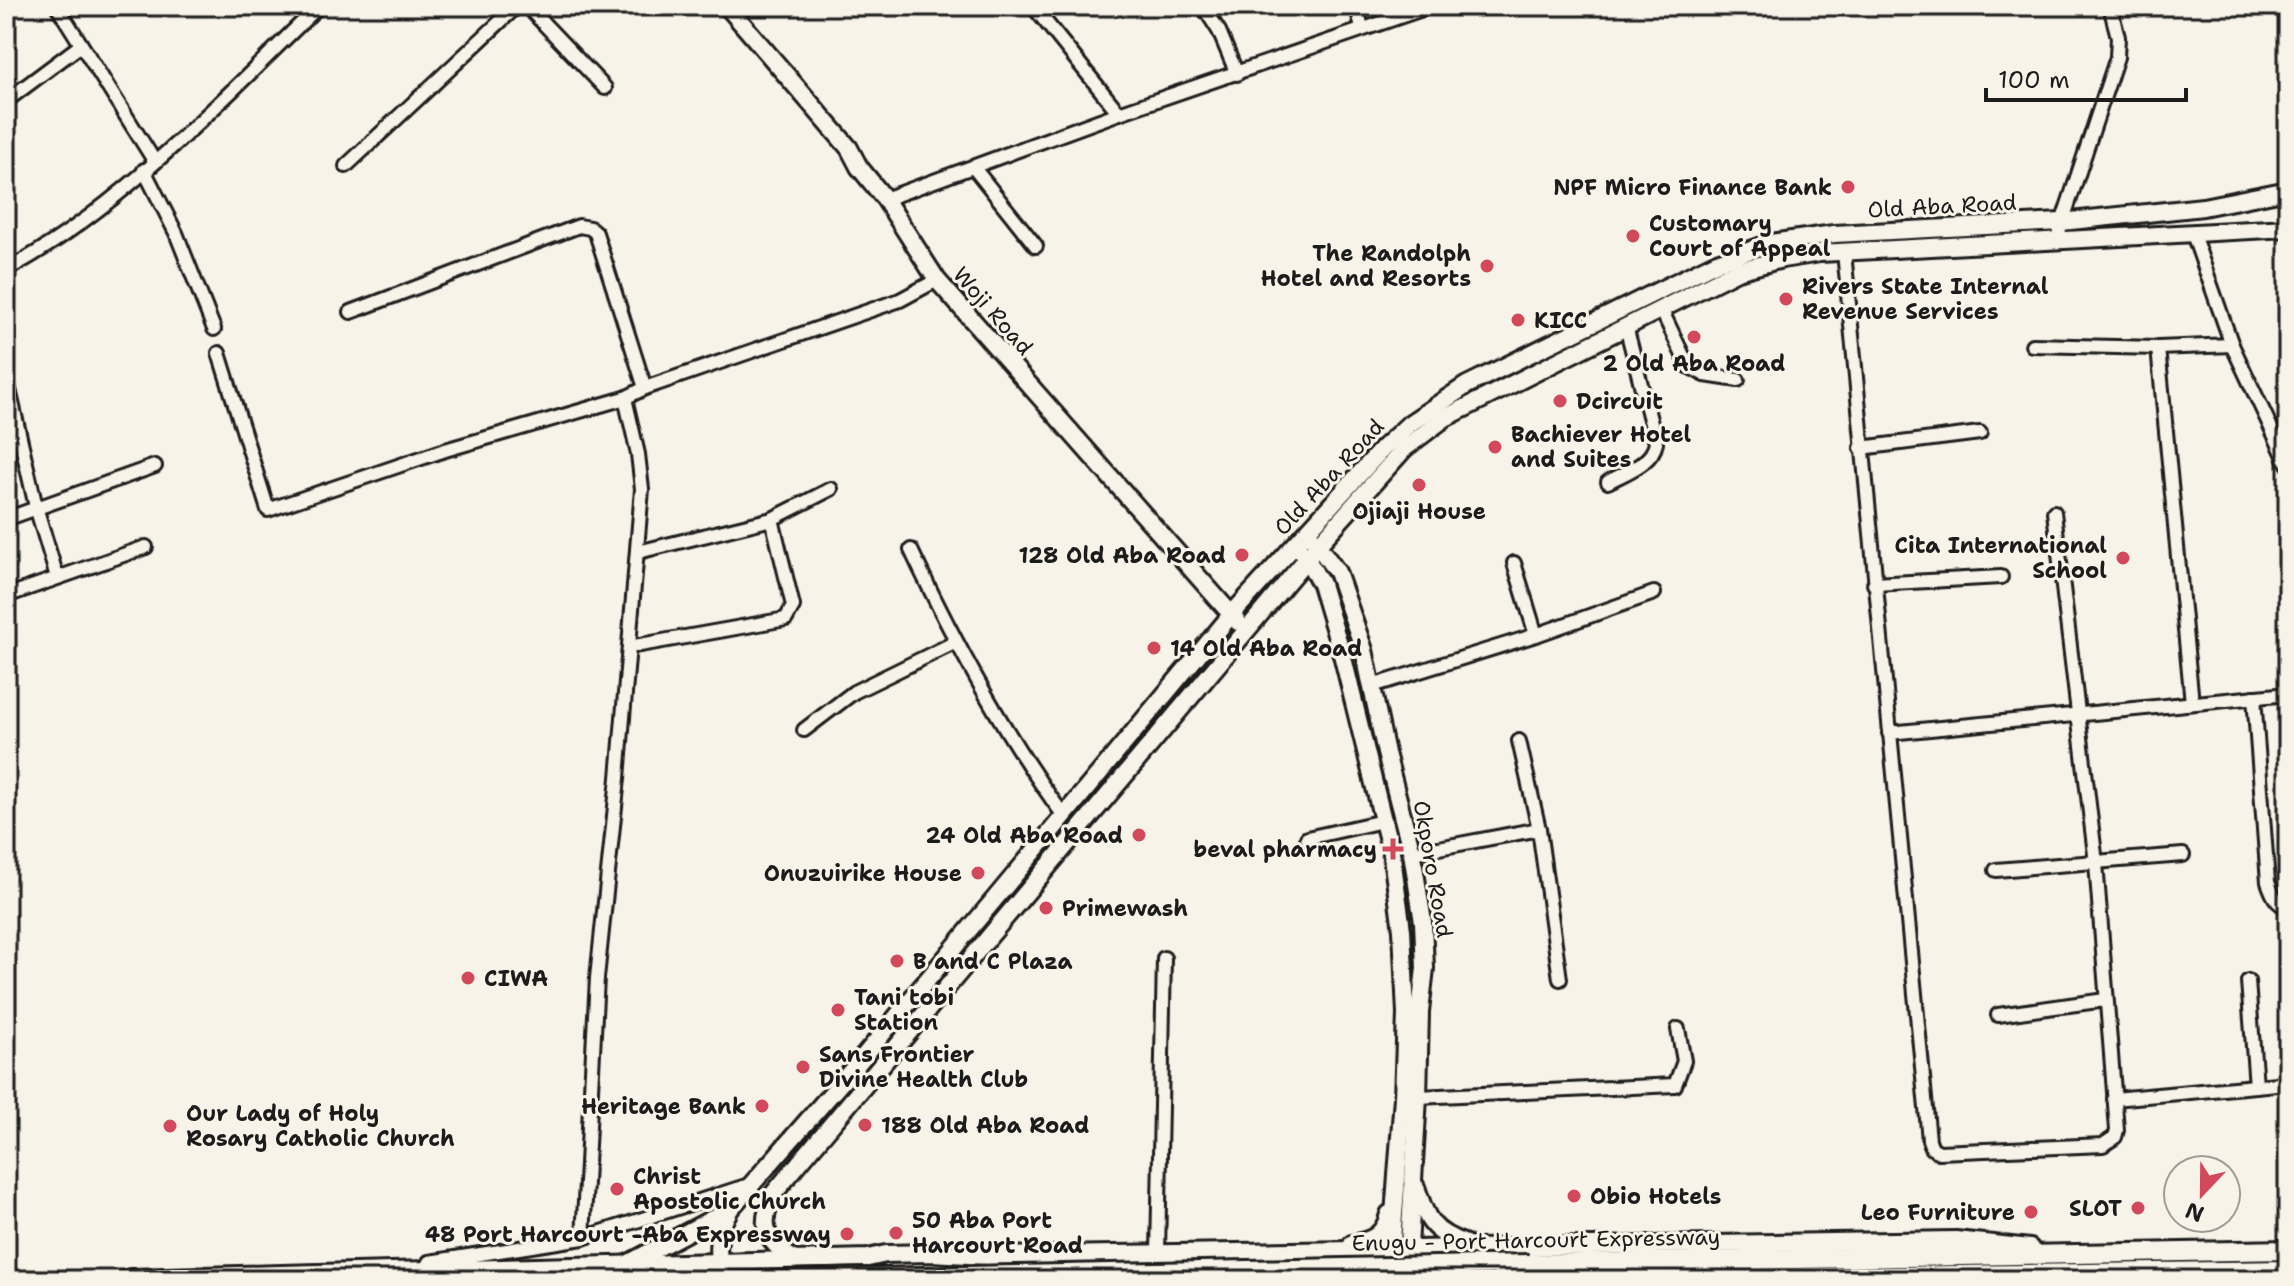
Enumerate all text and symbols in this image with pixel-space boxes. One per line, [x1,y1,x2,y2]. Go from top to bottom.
scale bar [1986,52,2186,102]
text: 100 m [1998,64,2070,96]
place label: NPF Micro Finance Bank [1553,173,1832,202]
marker: NPF Micro Finance Bank [1839,178,1857,196]
street label: Old Aba Road [1867,188,2017,224]
place label: Customary Court of Appeal [1649,209,1831,263]
marker: Customary Court of Appeal [1624,227,1642,245]
place label: The Randolph Hotel and Resorts [1261,239,1471,293]
marker: The Randolph Hotel and Resorts [1478,257,1496,275]
street label: Woji Road [947,261,1039,361]
place label: Rivers State Internal Revenue Services [1802,272,2049,326]
marker: Rivers State Internal Revenue Services [1777,290,1795,308]
place label: KICC [1534,306,1587,335]
marker: KICC [1509,311,1527,329]
marker: 2 Old Aba Road [1685,328,1703,346]
place label: 2 Old Aba Road [1603,349,1785,378]
place label: Dcircuit [1576,387,1663,416]
marker: Dcircuit [1551,392,1569,410]
street label: Old Aba Road [1268,413,1390,541]
place label: Bachiever Hotel and Suites [1511,420,1692,474]
marker: Bachiever Hotel and Suites [1486,438,1504,456]
marker: Ojiaji House [1410,476,1428,494]
place label: Ojiaji House [1352,497,1486,526]
place label: Cita International School [1895,531,2107,585]
place label: 128 Old Aba Road [1019,541,1226,570]
marker: 128 Old Aba Road [1233,546,1251,564]
marker: Cita International School [2114,549,2132,567]
place label: 14 Old Aba Road [1170,634,1362,663]
marker: 14 Old Aba Road [1145,639,1163,657]
street label: Okporo Road [1407,798,1459,940]
place label: 24 Old Aba Road [926,821,1123,850]
marker: 24 Old Aba Road [1130,826,1148,844]
place label: beval pharmacy [1194,835,1377,864]
marker: beval pharmacy [1384,840,1402,858]
place label: Onuzuirike House [764,859,962,888]
marker: Onuzuirike House [969,864,987,882]
place label: Primewash [1062,894,1188,923]
marker: Primewash [1037,899,1055,917]
place label: B and C Plaza [913,947,1073,976]
marker: B and C Plaza [888,952,906,970]
place label: CIWA [484,964,548,993]
marker: CIWA [459,969,477,987]
place label: Tani tobi Station [854,983,954,1037]
marker: Tani tobi Station [829,1001,847,1019]
place label: Sans Frontier Divine Health Club [819,1040,1028,1094]
marker: Sans Frontier Divine Health Club [794,1058,812,1076]
place label: Heritage Bank [581,1092,746,1121]
marker: Heritage Bank [753,1097,771,1115]
place label: Our Lady of Holy Rosary Catholic Church [186,1099,455,1153]
place label: 188 Old Aba Road [881,1111,1089,1140]
marker: 188 Old Aba Road [856,1116,874,1134]
marker: Our Lady of Holy Rosary Catholic Church [161,1117,179,1135]
north arrow [2162,1154,2242,1234]
place label: Christ Apostolic Church [633,1162,826,1216]
marker: Christ Apostolic Church [608,1180,626,1198]
place label: Obio Hotels [1590,1182,1721,1211]
marker: Obio Hotels [1565,1187,1583,1205]
place label: SLOT [2069,1194,2122,1223]
text: N [2181,1195,2208,1229]
place label: Leo Furniture [1861,1198,2015,1227]
marker: SLOT [2129,1199,2147,1217]
marker: Leo Furniture [2022,1203,2040,1221]
place label: 50 Aba Port Harcourt Road [912,1206,1083,1260]
place label: 48 Port Harcourt -Aba Expressway [425,1220,831,1249]
street label: Enugu - Port Harcourt Expressway [1351,1222,1721,1258]
marker: 50 Aba Port Harcourt Road [887,1224,905,1242]
marker: 48 Port Harcourt -Aba Expressway [838,1225,856,1243]

